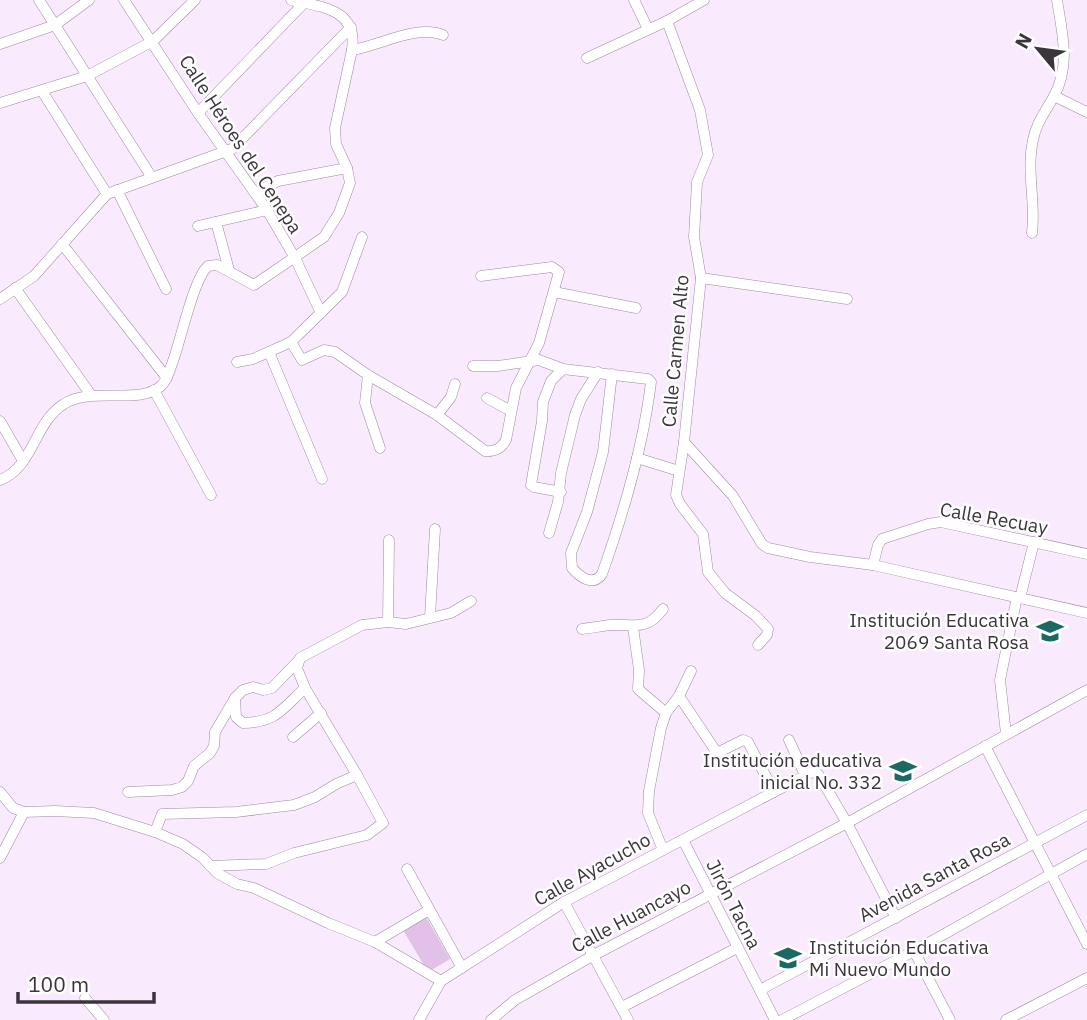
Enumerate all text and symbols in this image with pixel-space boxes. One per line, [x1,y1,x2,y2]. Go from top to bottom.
north arrow [1003,14,1073,84]
text: N [1009,29,1037,53]
street label: Calle Héroes del Cenepa [174,50,308,238]
street label: Calle Carmen Alto [656,274,694,428]
street label: Calle Recuay [938,497,1050,539]
place label: Institución Educativa 2069 Santa Rosa [849,608,1029,654]
school or university icon: Institución Educativa 2069 Santa Rosa [1035,616,1065,646]
place label: Institución educativa inicial No. 332 [703,748,882,794]
school or university icon: Institución educativa inicial No. 332 [888,756,918,786]
street label: Calle Ayacucho [529,827,655,911]
street label: Avenida Santa Rosa [854,827,1014,927]
street label: Jirón Tacna [701,855,767,953]
street label: Calle Huancayo [567,874,695,958]
place label: Institución Educativa Mi Nuevo Mundo [809,935,989,981]
school or university icon: Institución Educativa Mi Nuevo Mundo [773,943,803,973]
scale bar [18,960,154,1004]
text: 100 m [28,970,89,998]

